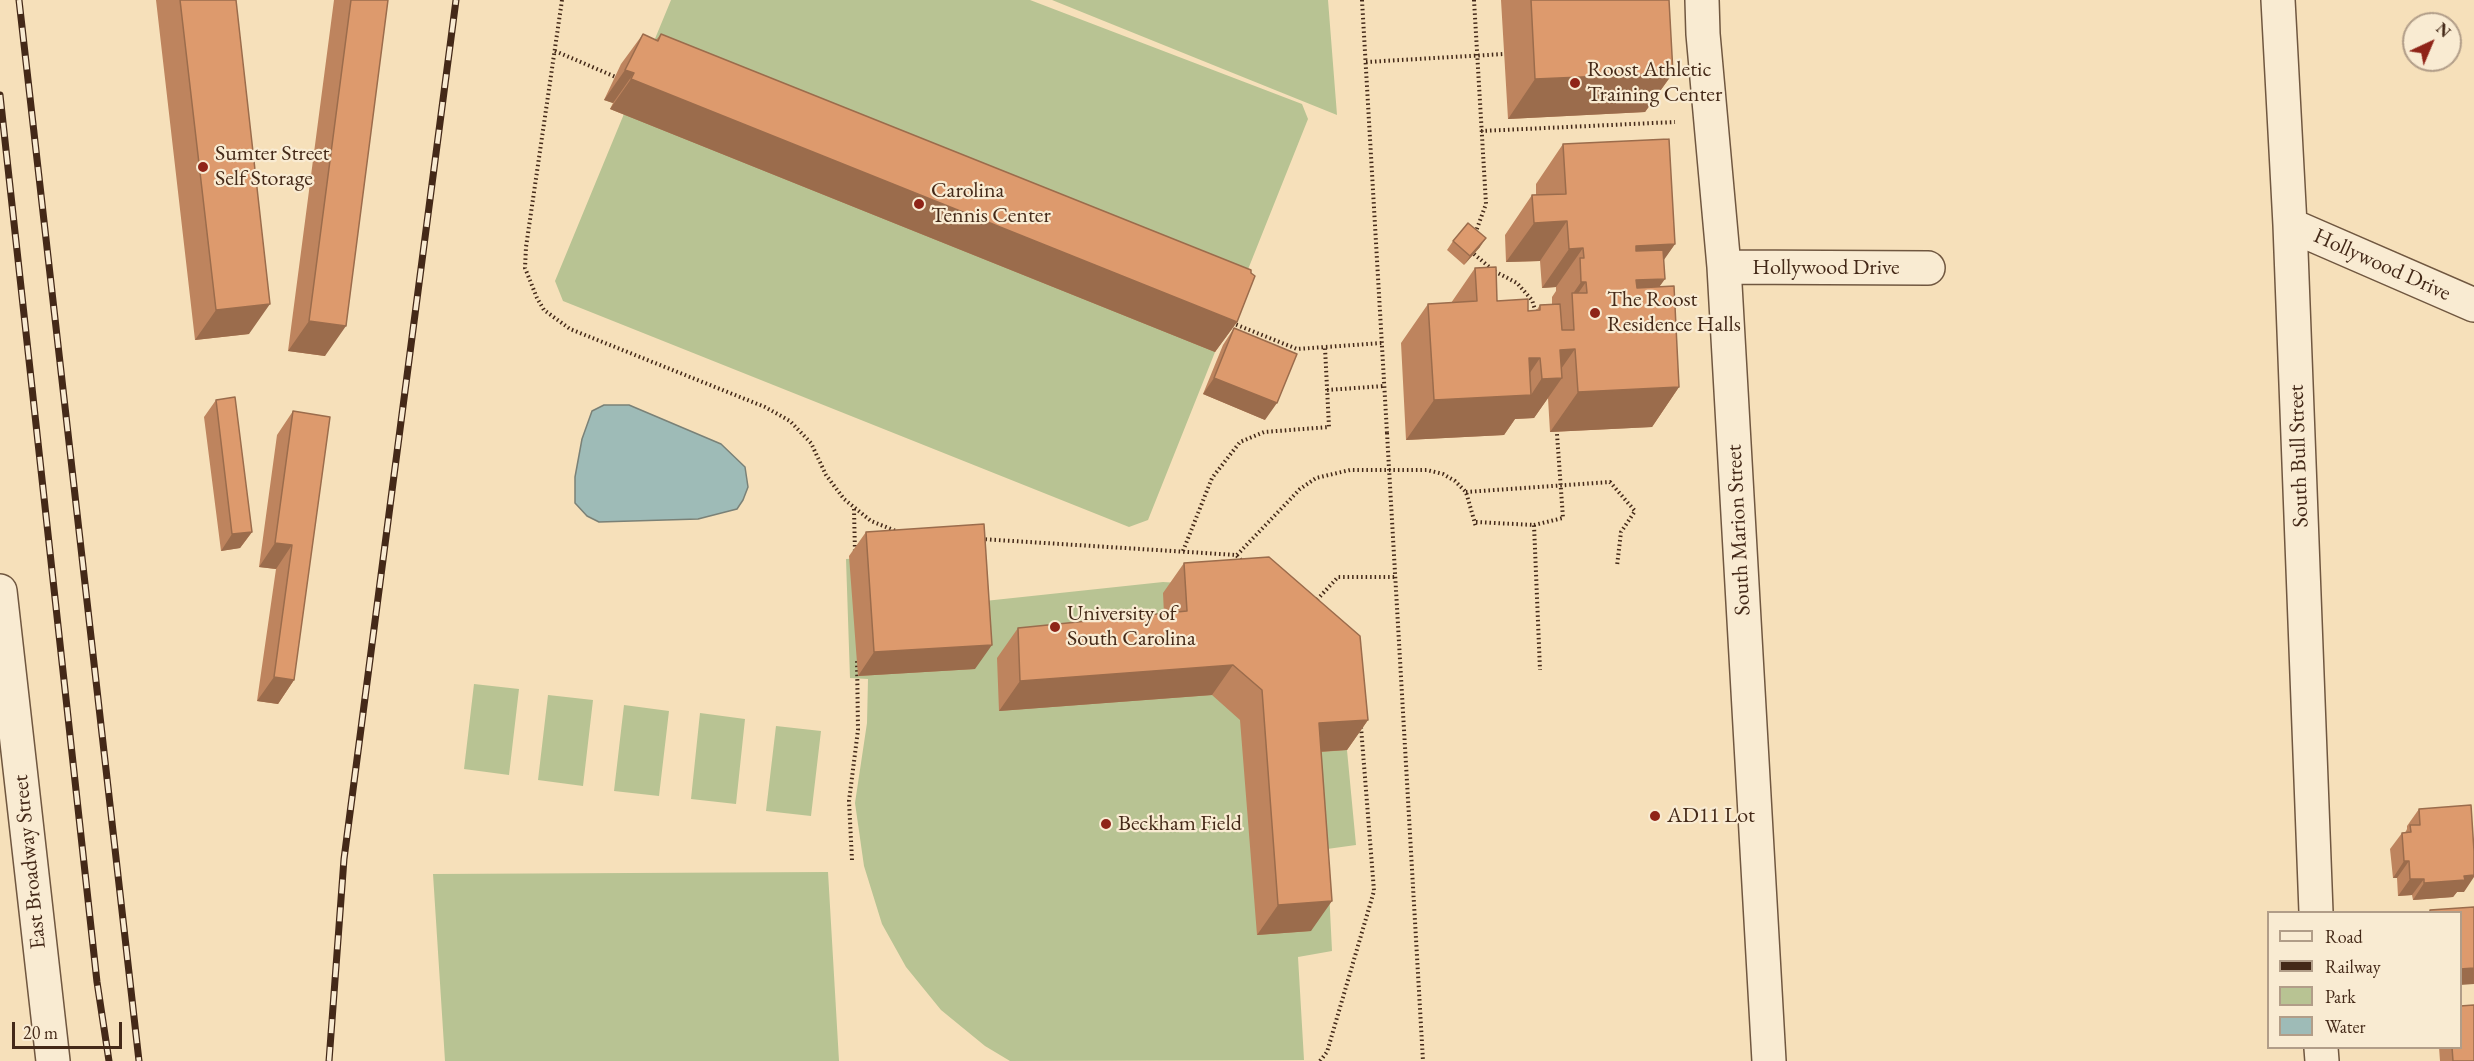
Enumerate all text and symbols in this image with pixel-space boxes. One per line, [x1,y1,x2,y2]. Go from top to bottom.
north arrow [2402,12,2462,72]
text: N [2432,18,2455,42]
place label: Roost Athletic Training Center [1587,57,1722,108]
marker: Roost Athletic Training Center [1568,76,1582,90]
place label: Sumter Street Self Storage [215,141,330,192]
marker: Sumter Street Self Storage [196,160,210,174]
place label: Carolina Tennis Center [931,178,1051,230]
marker: Carolina Tennis Center [912,197,926,211]
street label: Hollywood Drive [2309,223,2455,307]
street label: Hollywood Drive [1752,255,1900,281]
place label: The Roost Residence Halls [1607,287,1741,338]
marker: The Roost Residence Halls [1588,306,1602,320]
street label: South Bull Street [2283,384,2315,528]
street label: South Marion Street [1721,444,1757,616]
place label: University of South Carolina [1067,601,1196,652]
marker: University of South Carolina [1048,620,1062,634]
street label: East Broadway Street [8,773,52,951]
place label: AD11 Lot [1667,803,1755,829]
marker: AD11 Lot [1648,809,1662,823]
place label: Beckham Field [1118,811,1242,837]
marker: Beckham Field [1099,817,1113,831]
legend [2267,911,2462,1049]
text: Road [2325,925,2363,948]
text: Railway [2325,955,2381,978]
text: Park [2325,985,2356,1008]
scale bar [15,1010,124,1048]
text: Water [2325,1015,2366,1038]
text: 20 m [23,1021,58,1044]

